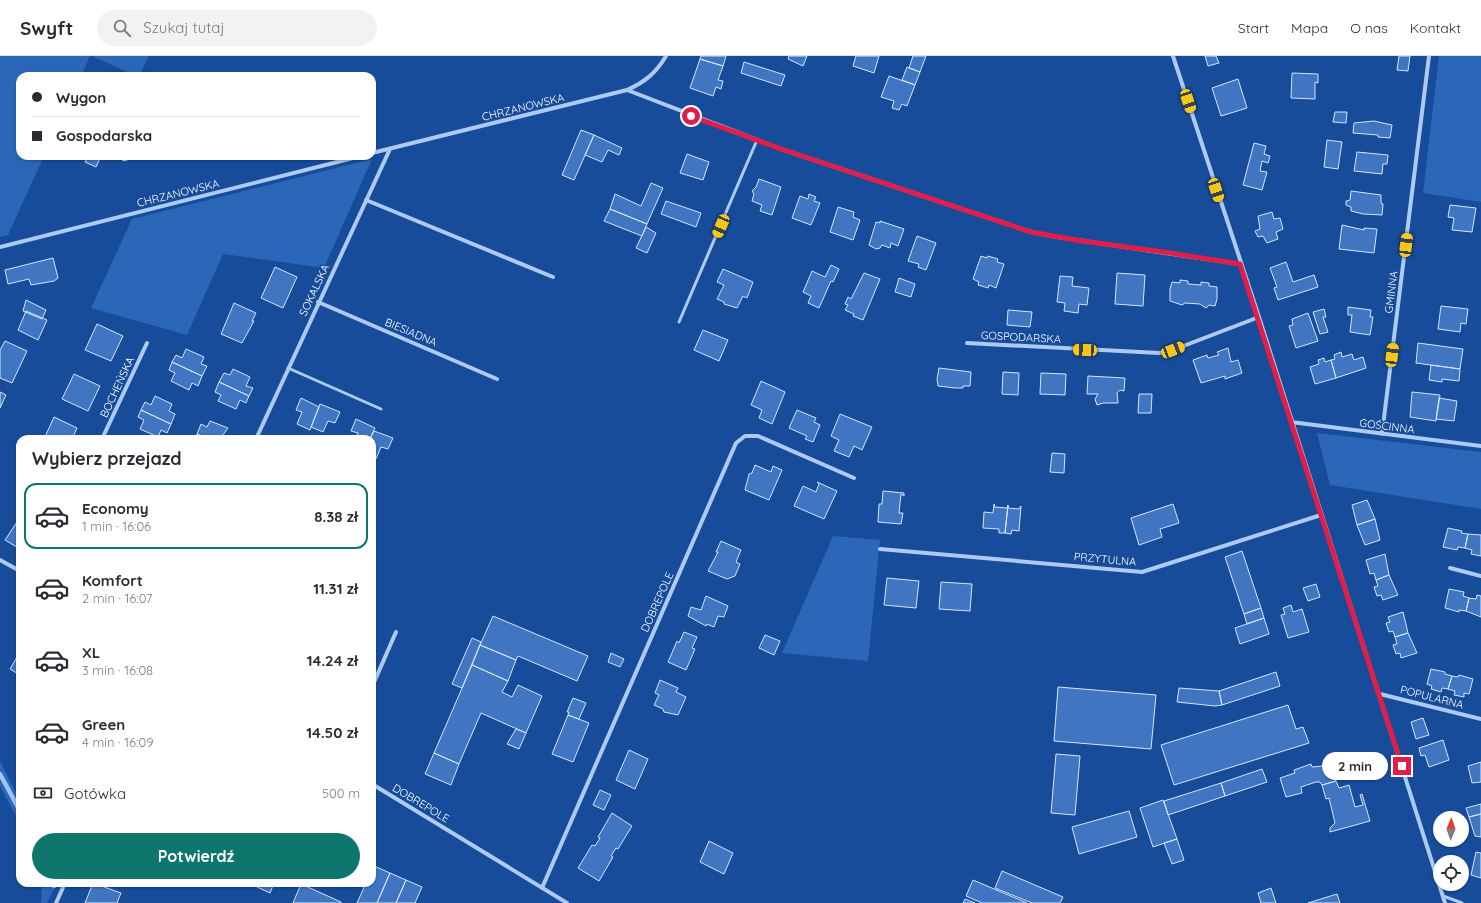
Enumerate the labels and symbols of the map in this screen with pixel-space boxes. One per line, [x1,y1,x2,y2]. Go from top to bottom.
car [1179,88,1197,114]
street label: CHRZANOWSKA [480,90,566,124]
route start [682,107,700,125]
street label: CHRZANOWSKA [135,176,221,210]
car [1207,177,1225,203]
car [711,213,731,239]
car [1399,232,1413,258]
street label: SOKALSKA [296,262,332,318]
street label: GMINNA [1381,270,1401,314]
street label: BIESIADNA [383,315,439,349]
street label: GOSPODARSKA [981,328,1061,346]
car [1160,340,1186,360]
car [1385,342,1399,368]
car [1073,343,1097,357]
street label: BOCHEŃSKA [97,354,137,420]
street label: GOŚCINNA [1359,416,1415,436]
street label: PRZYTULNA [1073,549,1137,569]
street label: DOBREPOLE [638,570,676,634]
street label: POPULARNA [1399,682,1465,712]
callout: 2 min [1322,752,1388,780]
route end [1393,757,1411,775]
street label: DOBREPOLE [390,780,452,826]
north arrow [1433,811,1469,847]

